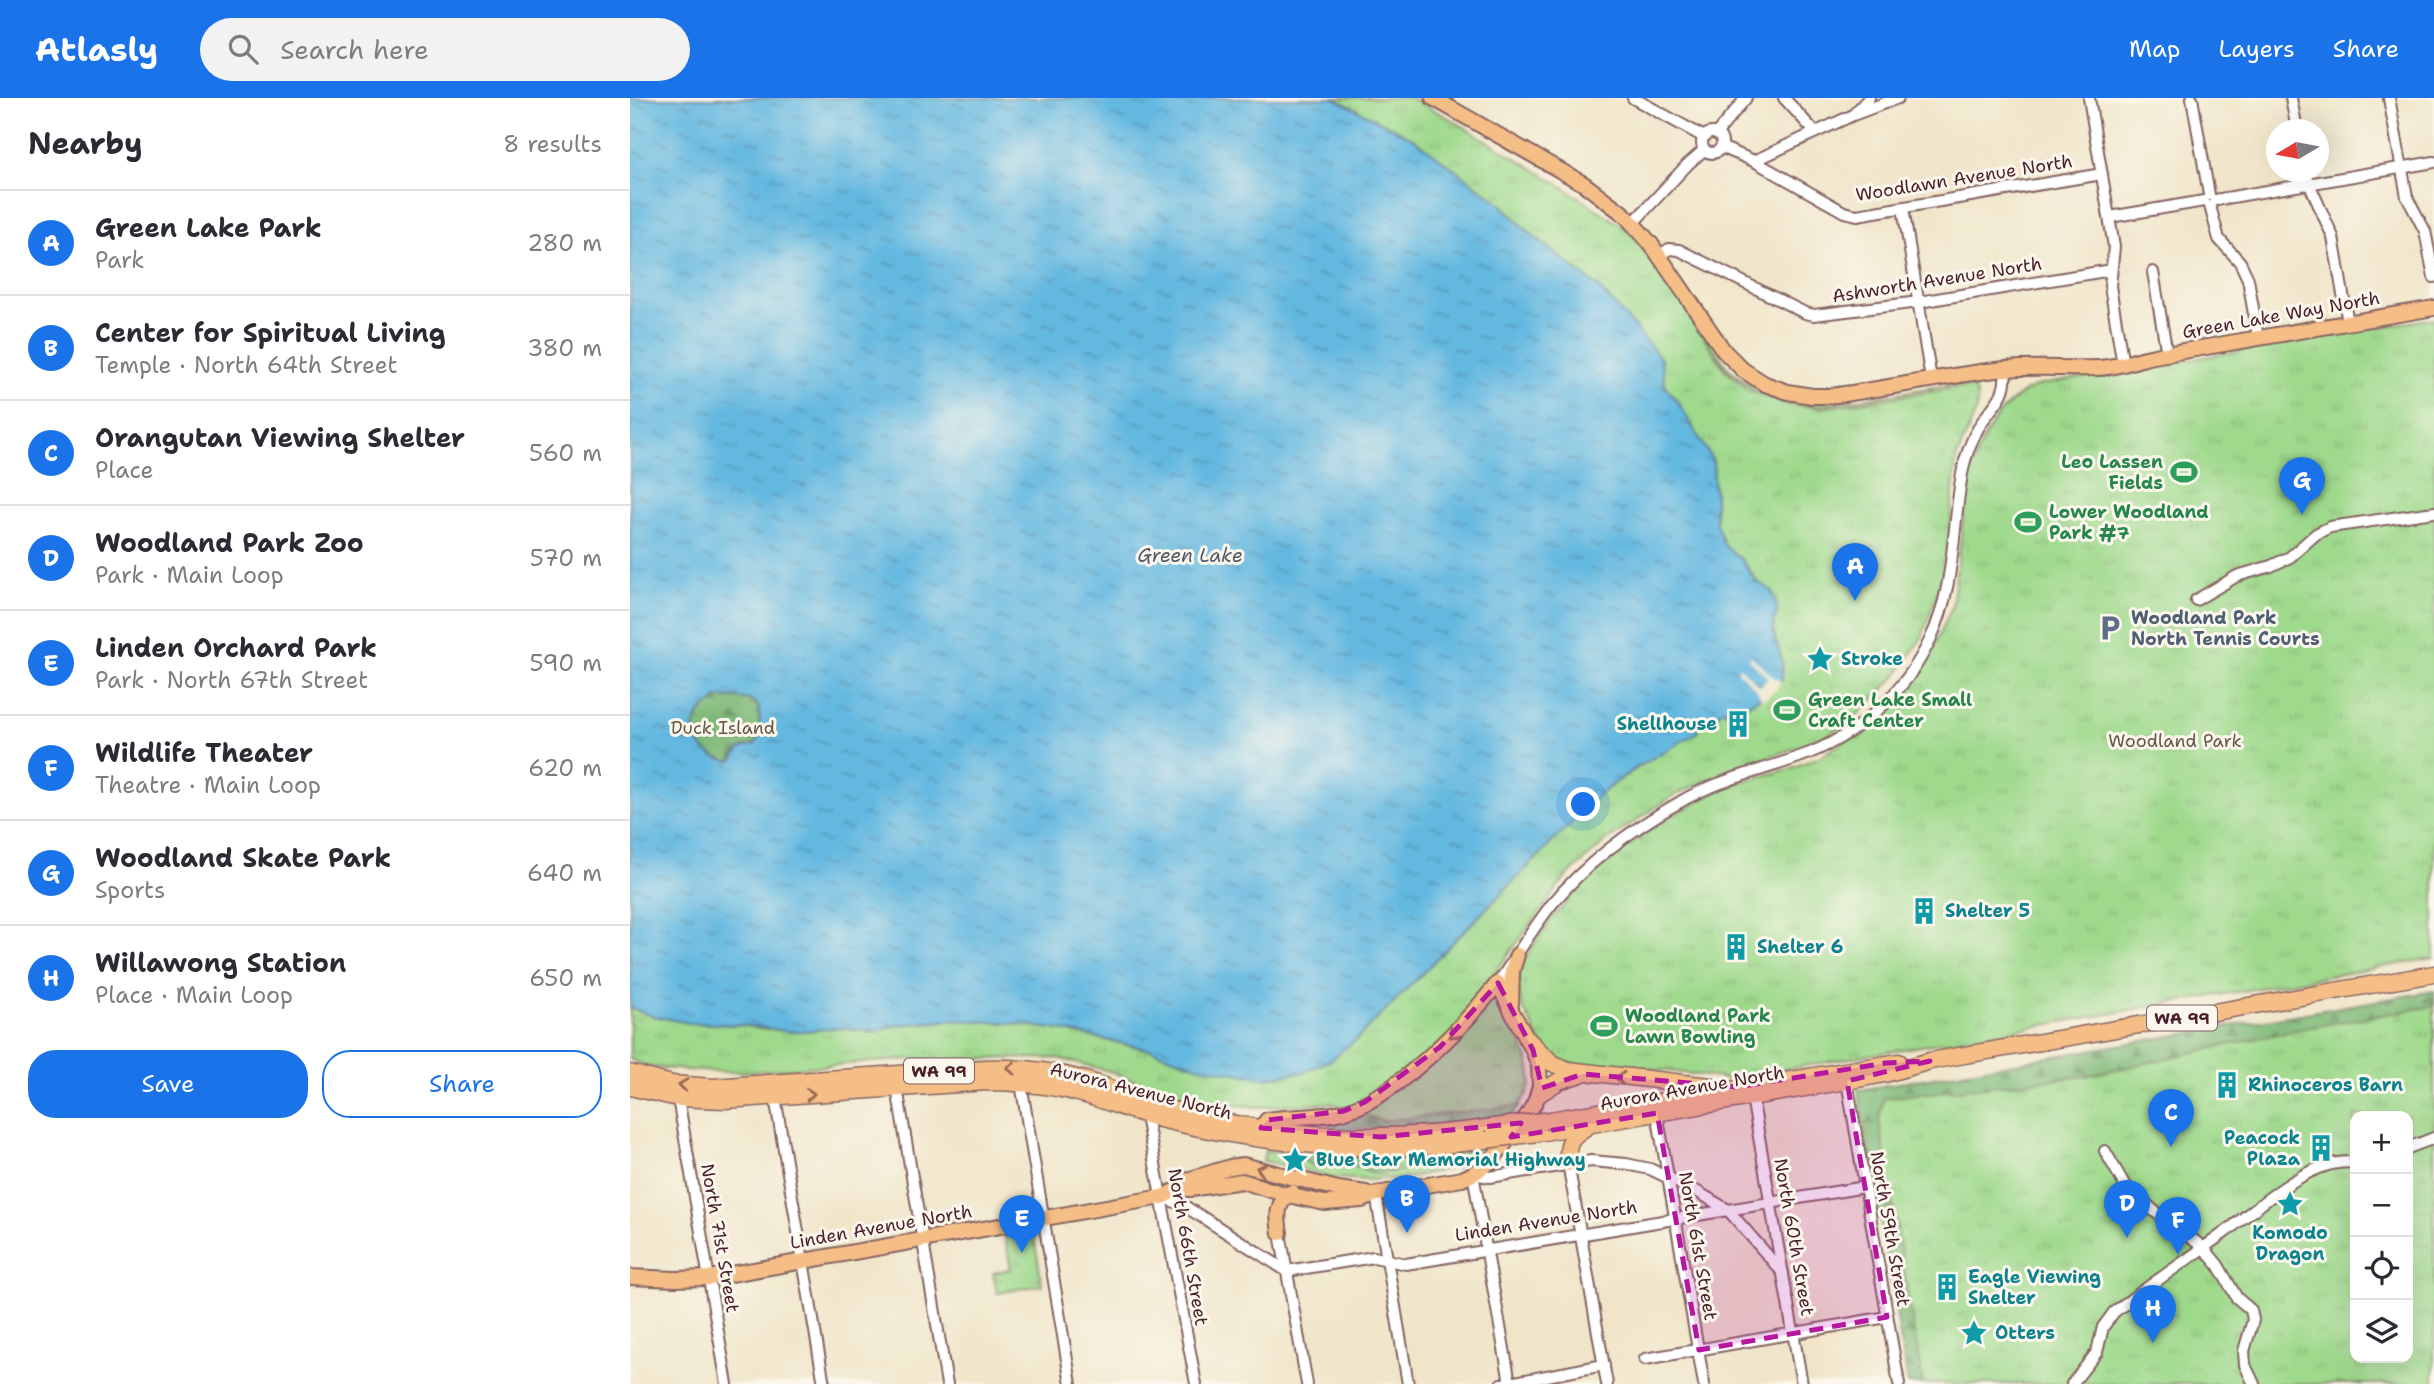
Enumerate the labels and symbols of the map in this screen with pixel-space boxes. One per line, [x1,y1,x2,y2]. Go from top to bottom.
north arrow [2266,119,2329,182]
street label: Woodlawn Avenue North [1854,149,2074,207]
street label: Ashworth Avenue North [1830,252,2044,308]
street label: Green Lake Way North [2180,286,2382,344]
place label: Leo Lassen Fields [2061,450,2163,495]
sports icon: Leo Lassen Fields [2169,457,2199,487]
pin: G [2279,457,2325,515]
place label: Lower Woodland Park #7 [2049,500,2209,545]
sports icon: Lower Woodland Park #7 [2013,507,2043,537]
water label: Green Lake [1137,543,1243,568]
pin: A [1832,543,1878,601]
place label: Woodland Park North Tennis Courts [2131,606,2320,651]
parking icon: Woodland Park North Tennis Courts [2095,613,2125,643]
place icon: Stroke [1805,644,1835,674]
place label: Stroke [1841,647,1903,671]
place label: Green Lake Small Craft Center [1808,688,1972,733]
sports icon: Green Lake Small Craft Center [1772,695,1802,725]
building icon: Shellhouse [1723,709,1753,739]
place label: Shellhouse [1617,712,1717,736]
park label: Duck Island [671,716,775,740]
park label: Woodland Park [2108,729,2242,753]
your location [1566,787,1600,821]
building icon: Shelter 5 [1909,896,1939,926]
place label: Shelter 5 [1945,899,2030,923]
building icon: Shelter 6 [1721,932,1751,962]
place label: Shelter 6 [1757,935,1843,959]
place label: Woodland Park Lawn Bowling [1625,1004,1771,1049]
road number: WA 99 [2147,1006,2217,1030]
sports icon: Woodland Park Lawn Bowling [1589,1011,1619,1041]
one-way arrow [1448,1025,1461,1038]
street label: Aurora Avenue North [1047,1057,1235,1125]
road number: WA 99 [904,1058,974,1084]
street label: Aurora Avenue North [1598,1060,1786,1116]
one-way arrow [1005,1061,1016,1076]
one-way arrow [1615,1070,1626,1085]
building icon: Rhinoceros Barn [2212,1070,2242,1100]
place label: Rhinoceros Barn [2248,1073,2403,1097]
one-way arrow [678,1077,689,1092]
one-way arrow [804,1087,815,1102]
pin: C [2148,1089,2194,1147]
place label: Peacock Plaza [2224,1126,2301,1171]
building icon: Peacock Plaza [2306,1133,2336,1163]
place icon: Blue Star Memorial Highway [1280,1145,1310,1175]
place label: Blue Star Memorial Highway [1316,1148,1586,1172]
street label: North 59th Street [1865,1149,1916,1309]
street label: North 60th Street [1768,1156,1820,1318]
street label: North 71st Street [695,1161,745,1315]
one-way arrow [1255,1163,1267,1177]
street label: North 66th Street [1162,1166,1214,1328]
street label: North 61st Street [1673,1170,1723,1322]
pin: B [1384,1175,1430,1233]
pin: D [2104,1180,2150,1238]
place icon: Komodo Dragon [2275,1189,2305,1219]
pin: E [999,1195,1045,1253]
street label: Linden Avenue North [1453,1195,1639,1247]
pin: F [2155,1197,2201,1255]
street label: Linden Avenue North [788,1199,974,1255]
place label: Komodo Dragon [2252,1221,2328,1266]
place label: Eagle Viewing Shelter [1968,1265,2101,1310]
building icon: Eagle Viewing Shelter [1932,1272,1962,1302]
pin: H [2130,1285,2176,1343]
place icon: Otters [1959,1318,1989,1348]
place label: Otters [1995,1321,2055,1345]

